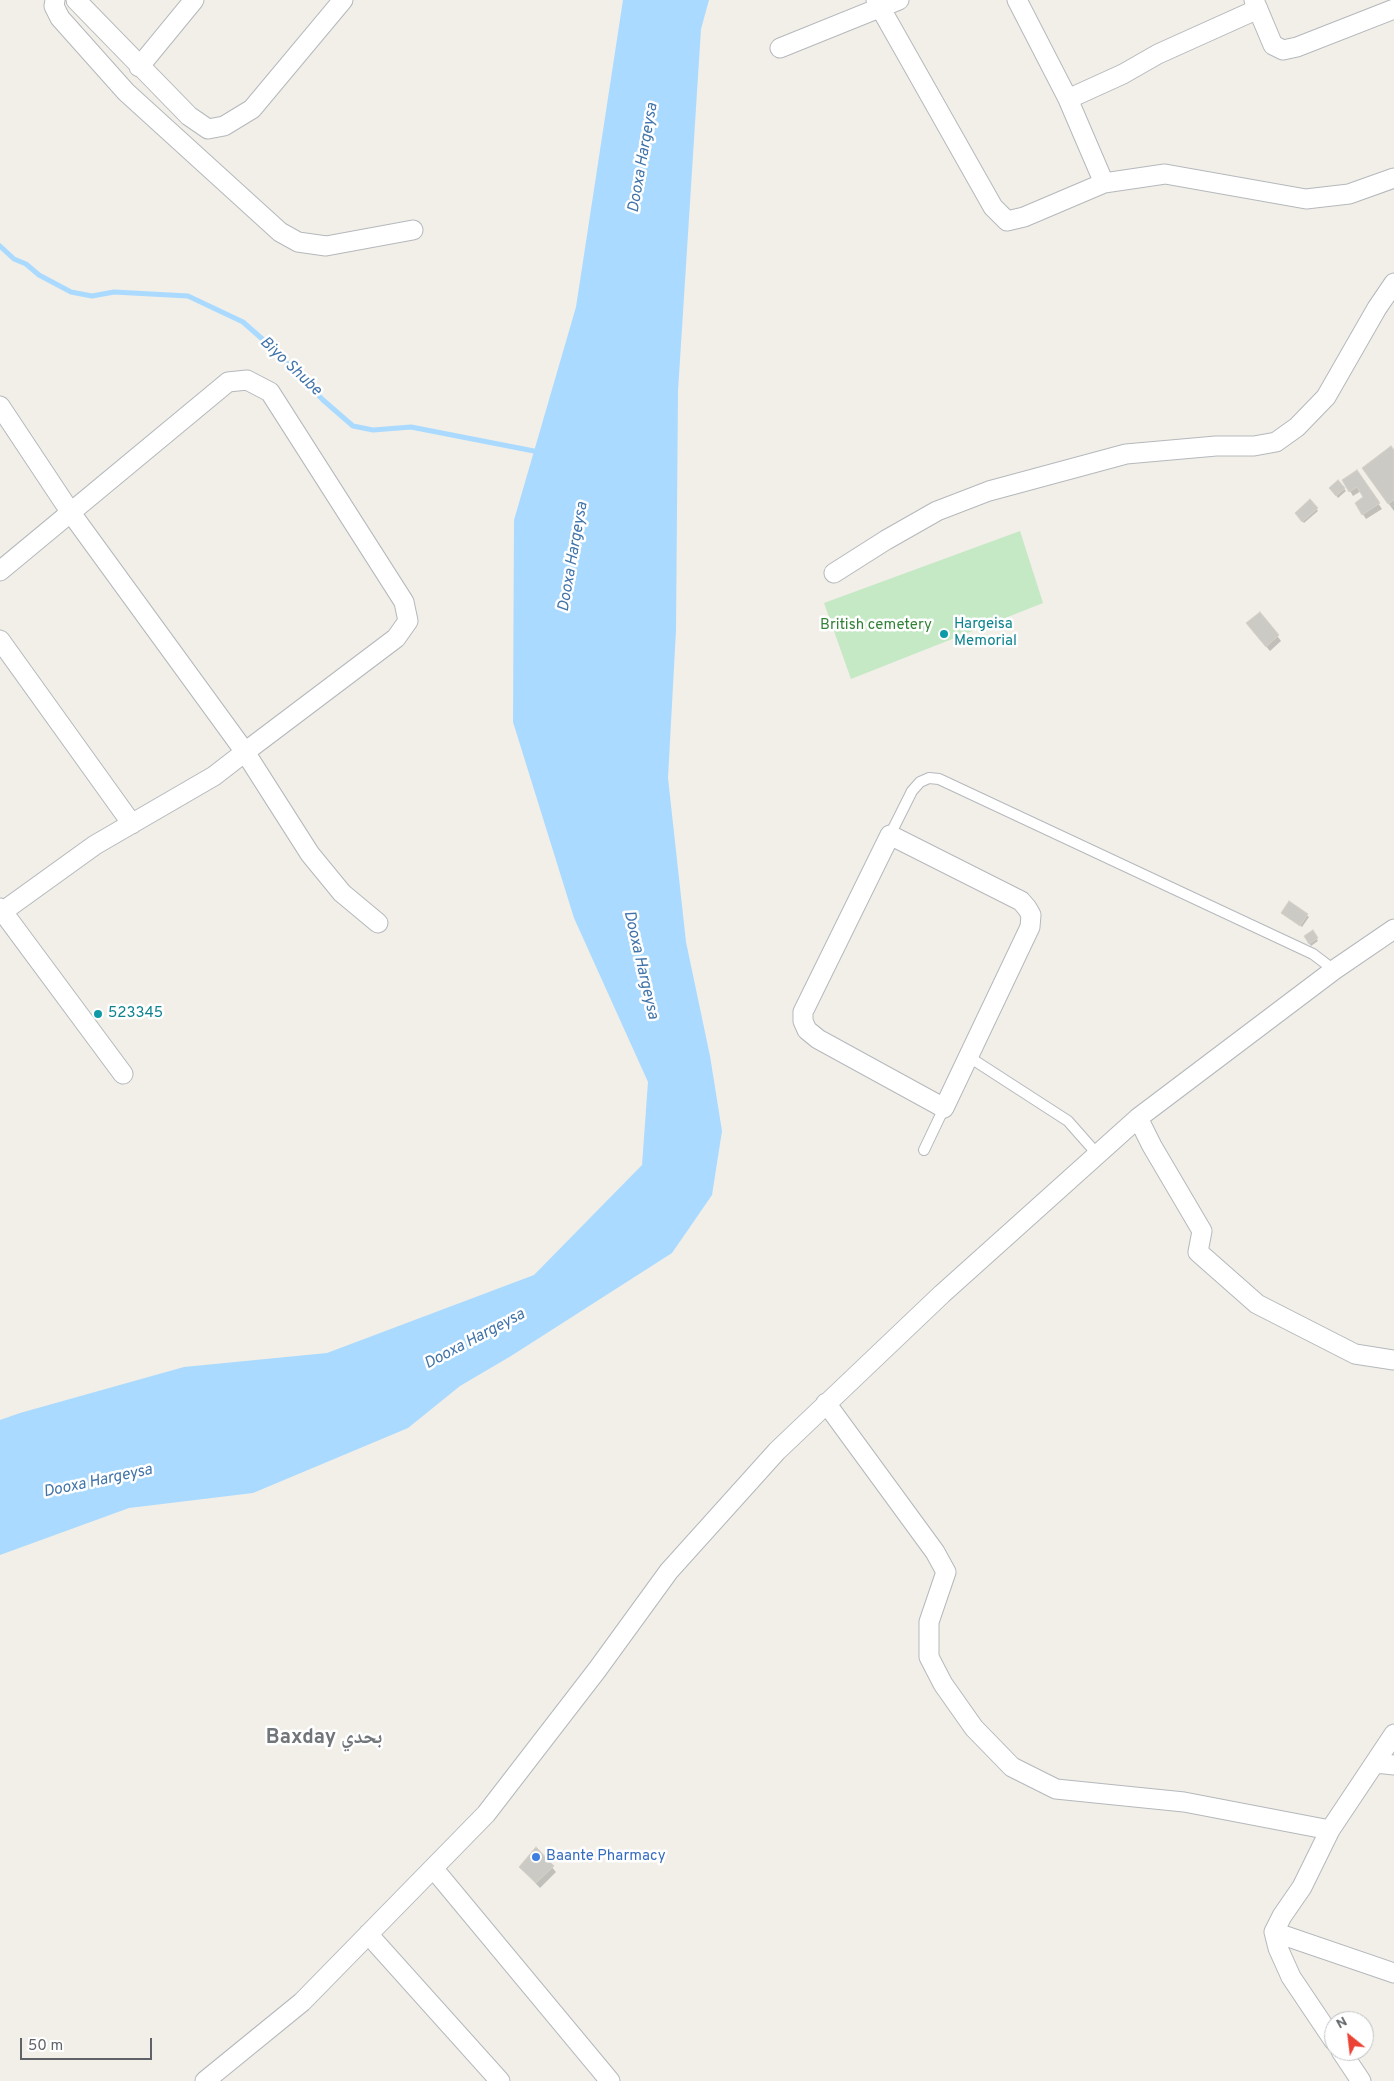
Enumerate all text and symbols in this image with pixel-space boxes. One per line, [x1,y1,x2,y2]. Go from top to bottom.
water label: Dooxa Hargeysa [625,102,663,214]
water label: Biyo Shube [255,333,325,401]
water label: Dooxa Hargeysa [555,501,593,613]
place label: Hargeisa Memorial [954,616,1017,651]
park label: British cemetery [820,617,932,635]
marker: Hargeisa Memorial [938,628,950,640]
water label: Dooxa Hargeysa [618,909,662,1021]
place label: 523345 [108,1005,163,1023]
marker: 523345 [92,1008,104,1020]
water label: Dooxa Hargeysa [422,1306,528,1374]
water label: Dooxa Hargeysa [42,1461,154,1503]
district label: Baxday بحدي [266,1727,382,1751]
place label: Baante Pharmacy [546,1848,666,1866]
marker: Baante Pharmacy [530,1851,542,1863]
north arrow [1324,2011,1374,2061]
text: N [1333,2013,1350,2033]
scale bar [22,2028,155,2060]
text: 50 m [28,2037,63,2056]

